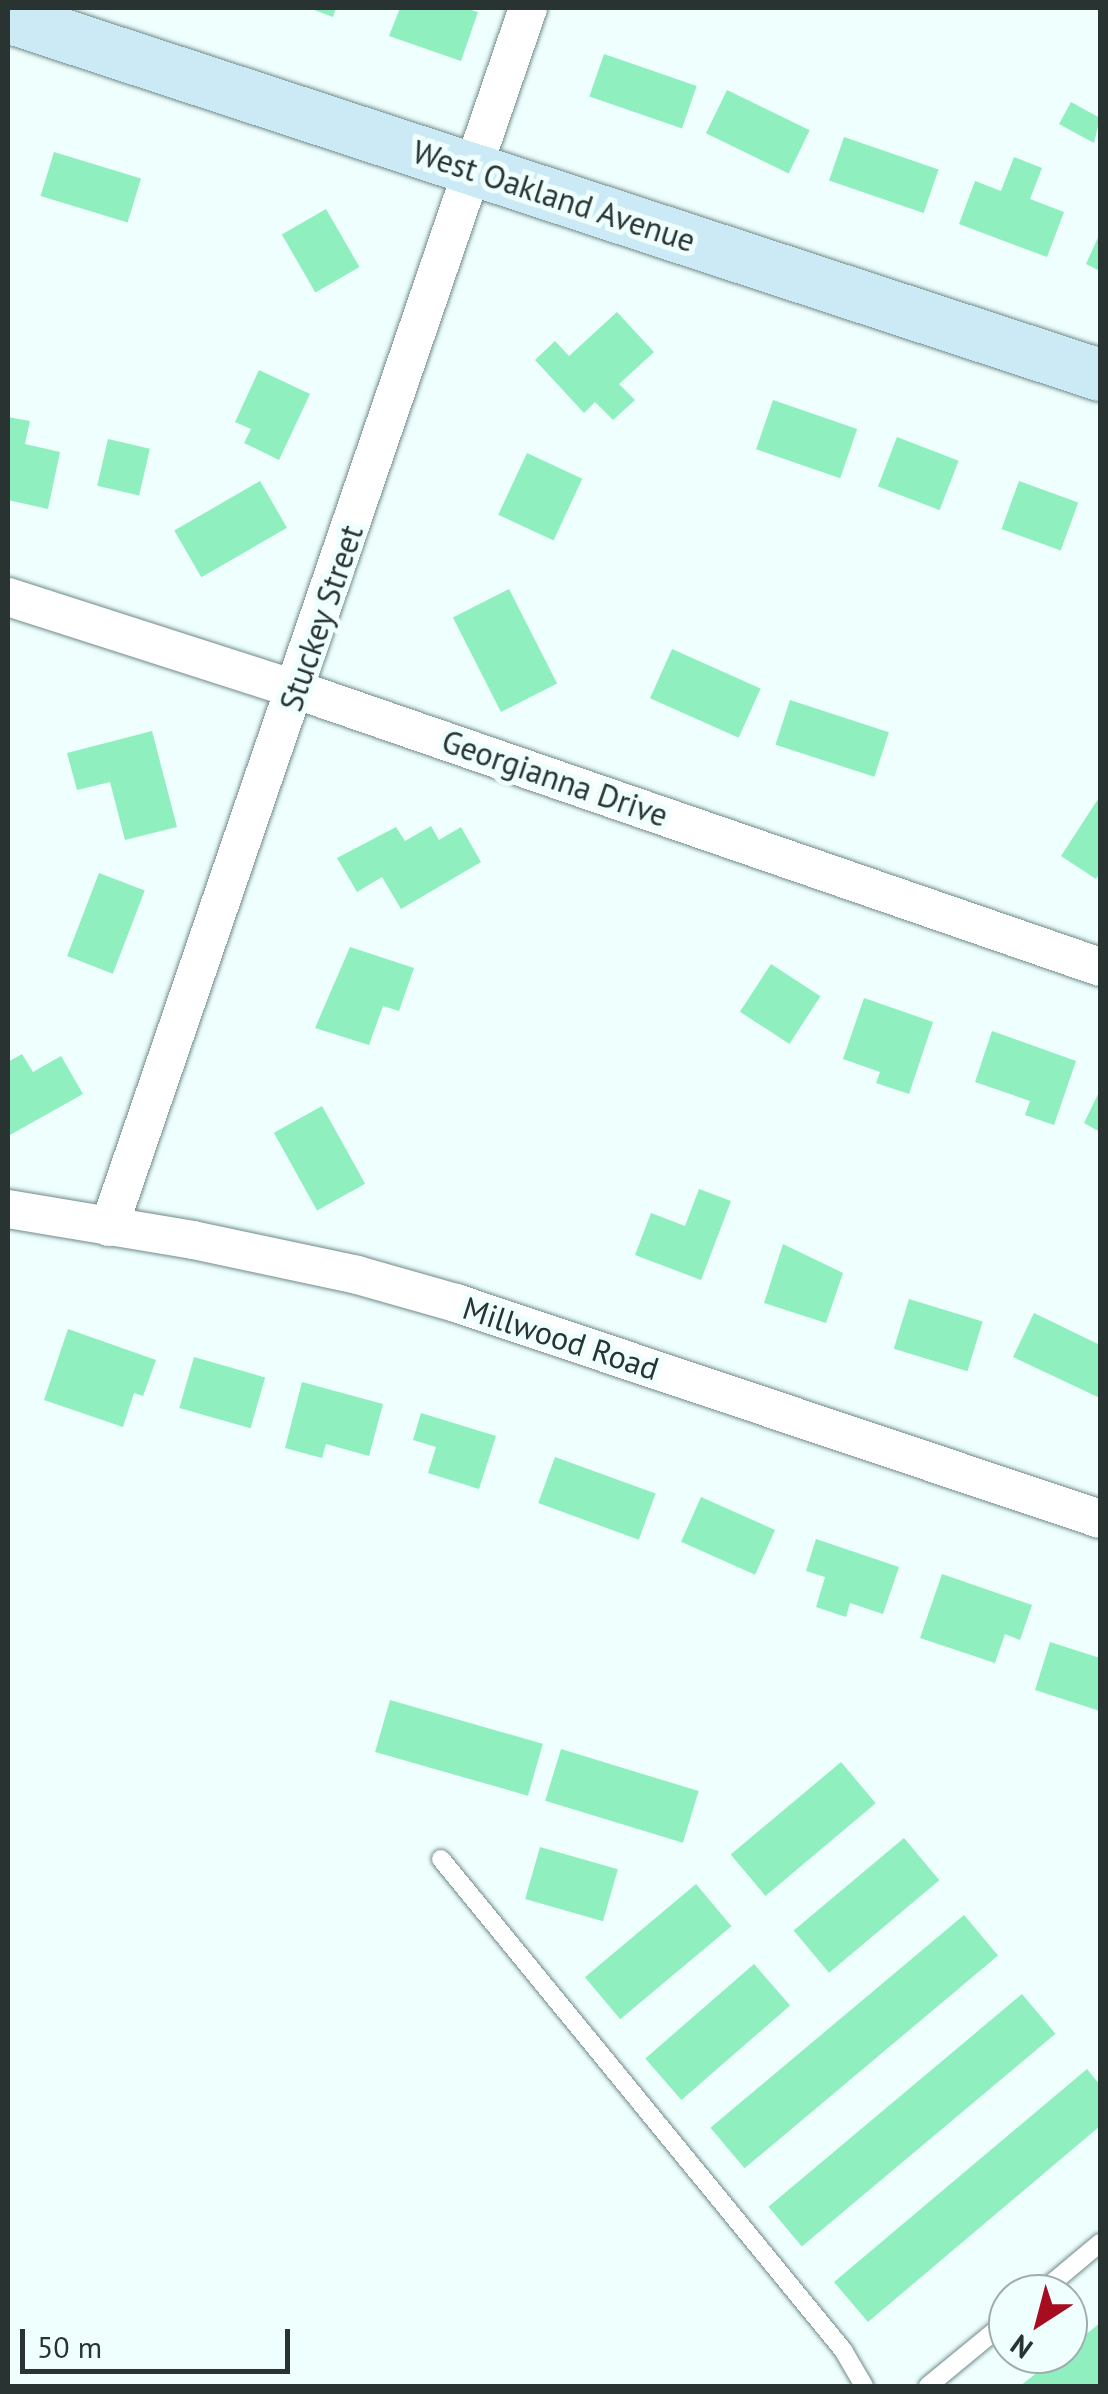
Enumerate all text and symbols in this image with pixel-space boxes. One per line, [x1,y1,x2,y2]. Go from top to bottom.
street label: West Oakland Avenue [407,132,701,260]
street label: Stuckey Street [271,519,371,717]
street label: Georgianna Drive [437,721,673,835]
street label: Millwood Road [458,1288,664,1388]
north arrow [988,2274,1088,2374]
scale bar [25,2309,295,2371]
text: 50 m [37,2327,102,2366]
text: N [1003,2327,1040,2367]

